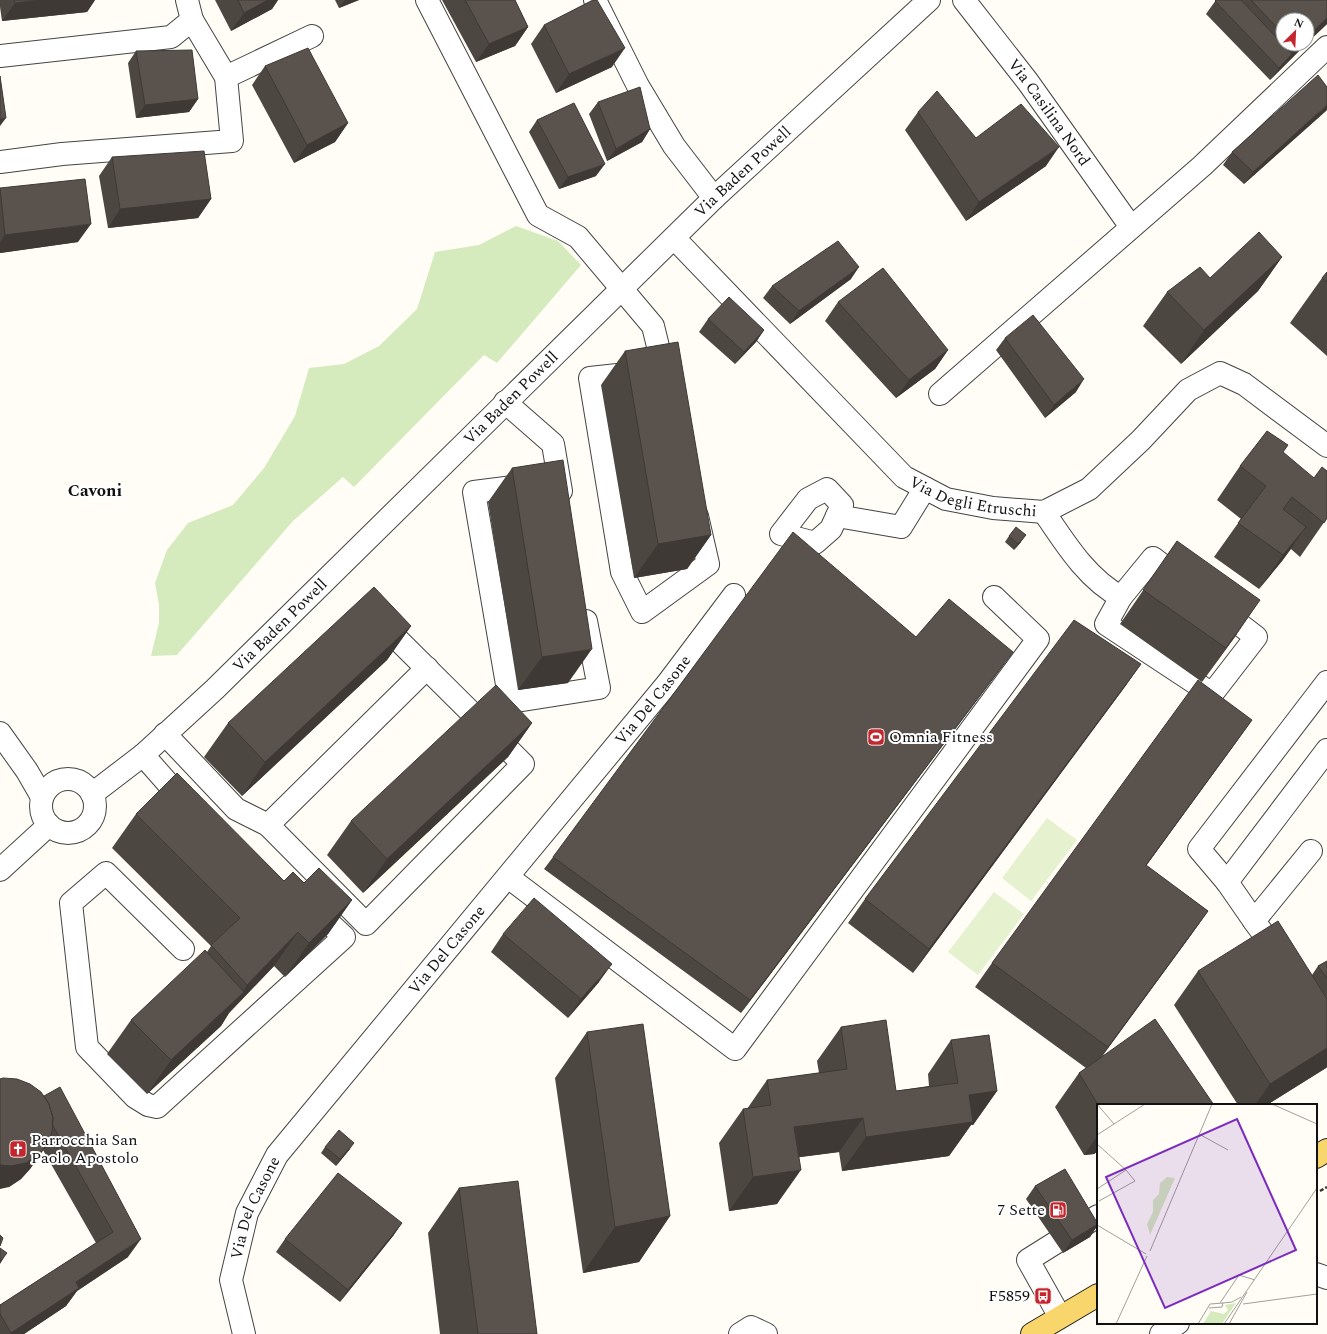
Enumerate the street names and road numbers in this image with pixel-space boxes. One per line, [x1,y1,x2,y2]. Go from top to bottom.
street label: Via Casilina Nord [1002,53,1096,171]
street label: Via Baden Powell [689,120,797,223]
street label: Via Baden Powell [458,345,564,450]
street label: Via Degli Etruschi [905,470,1038,523]
street label: Via Baden Powell [227,573,333,677]
street label: Via Del Casone [609,650,697,750]
street label: Via Del Casone [403,900,491,1000]
street label: Via Del Casone [224,1152,286,1262]

